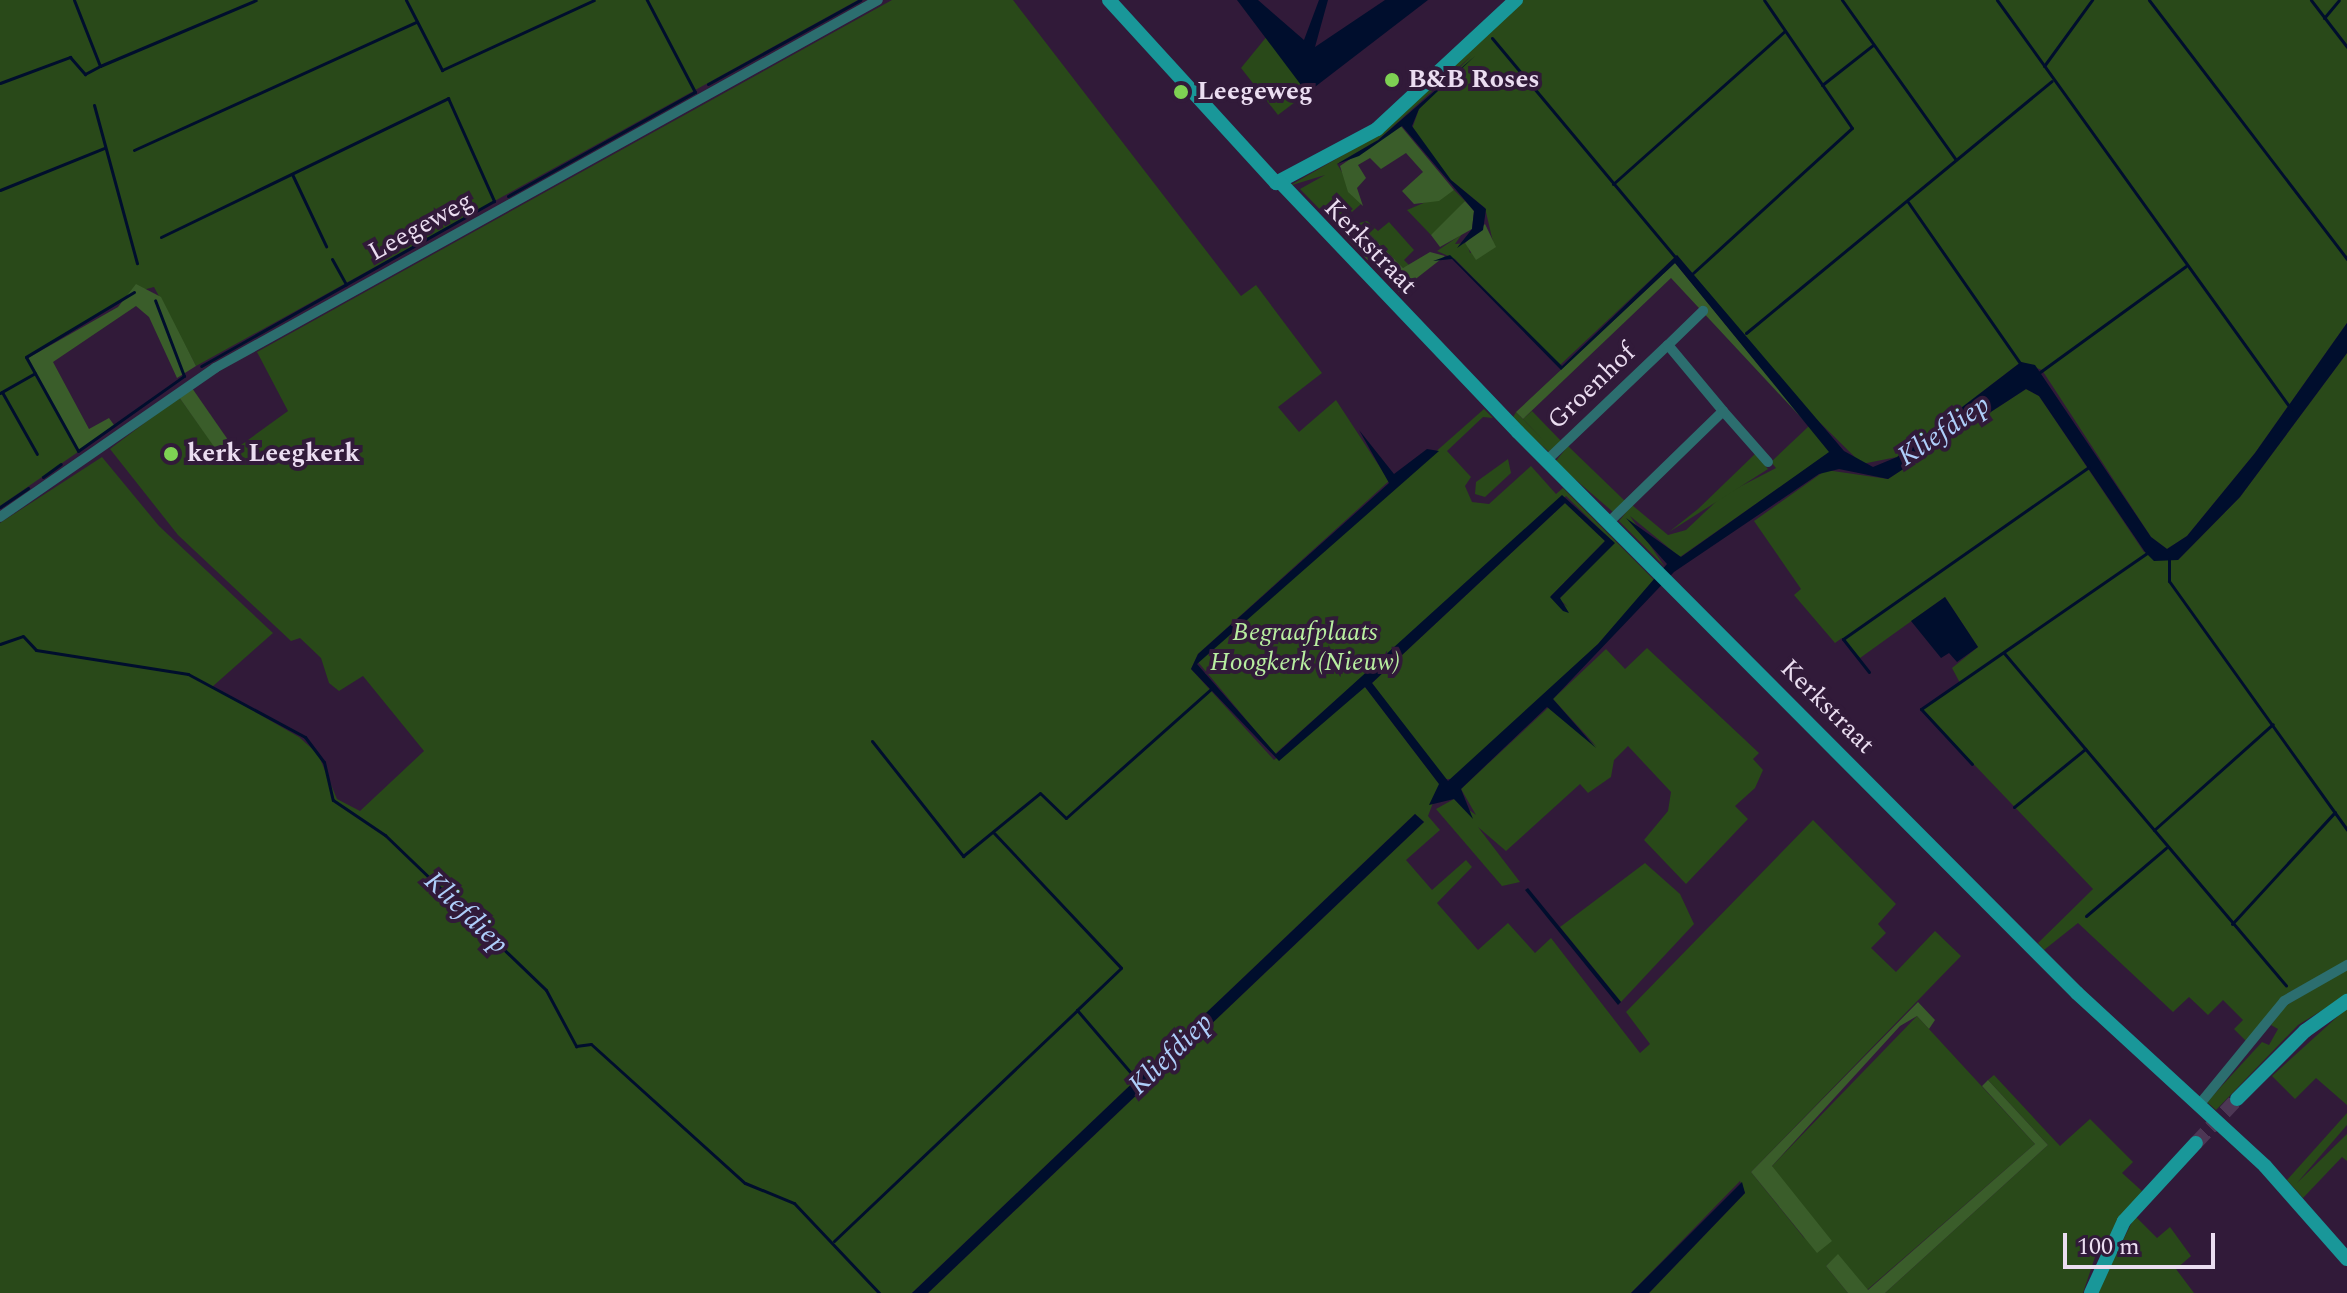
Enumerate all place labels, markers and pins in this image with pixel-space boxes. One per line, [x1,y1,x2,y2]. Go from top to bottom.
place label: B&B Roses [1408,64,1540,96]
marker: B&B Roses [1383,71,1401,89]
place label: Leegeweg [1197,76,1313,108]
marker: Leegeweg [1172,83,1190,101]
place label: kerk Leegkerk [187,438,360,470]
marker: kerk Leegkerk [162,445,180,463]

